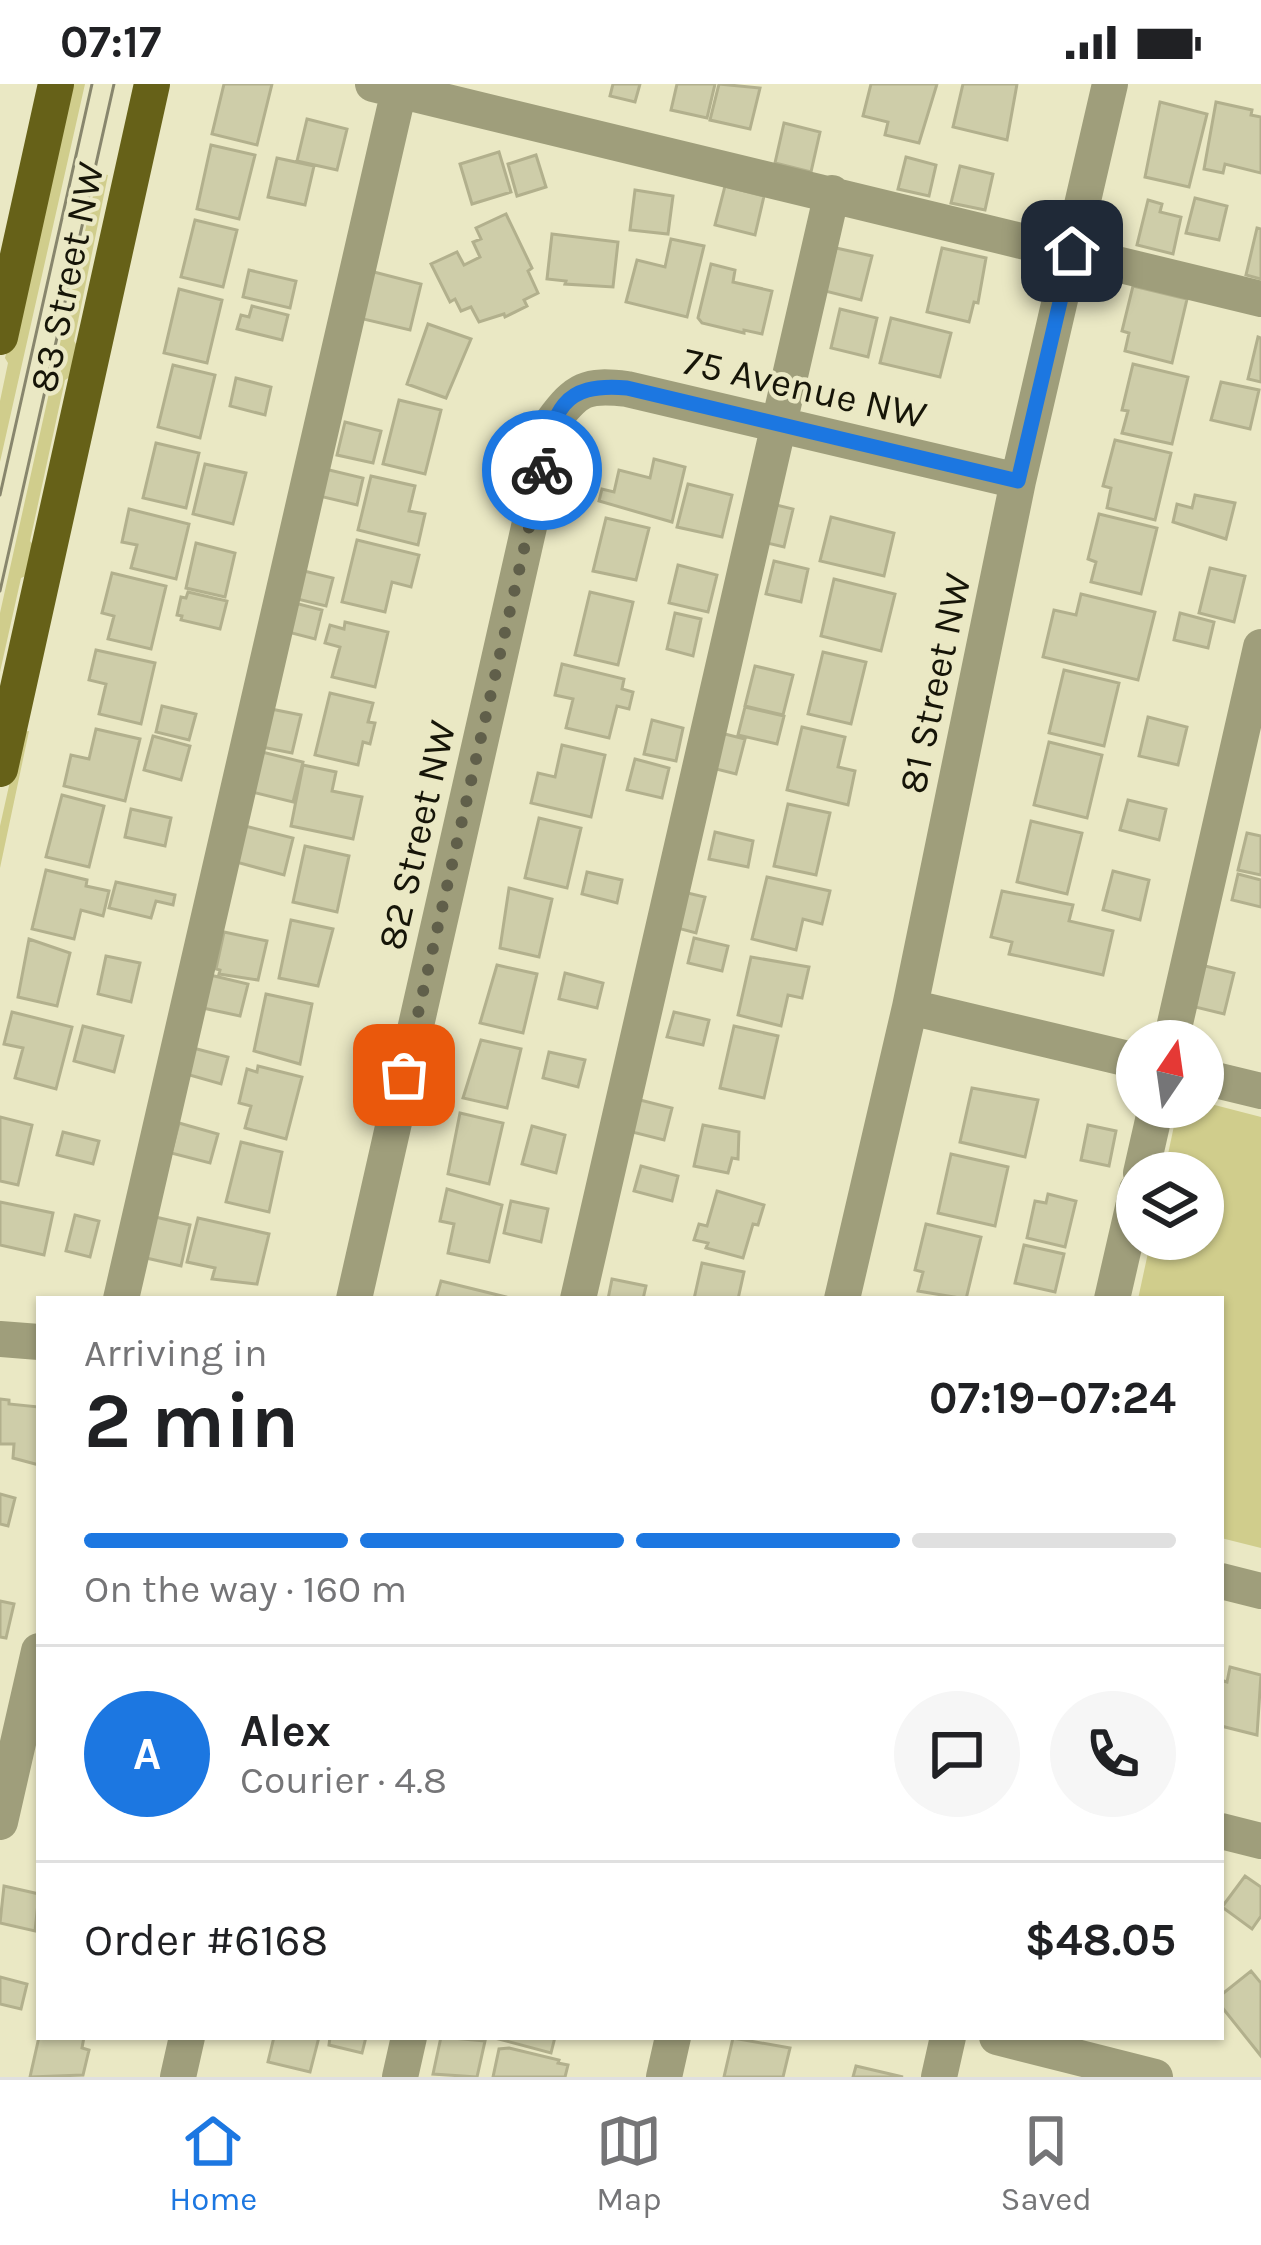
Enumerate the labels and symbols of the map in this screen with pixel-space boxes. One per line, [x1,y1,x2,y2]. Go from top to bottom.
street label: 83 Street NW [20,158,114,396]
pin [1021,200,1123,302]
street label: 75 Avenue NW [678,338,931,438]
courier [482,410,602,530]
street label: 81 Street NW [889,569,981,798]
street label: 82 Street NW [368,716,466,954]
north arrow [1116,1020,1224,1128]
pin [353,1024,455,1126]

